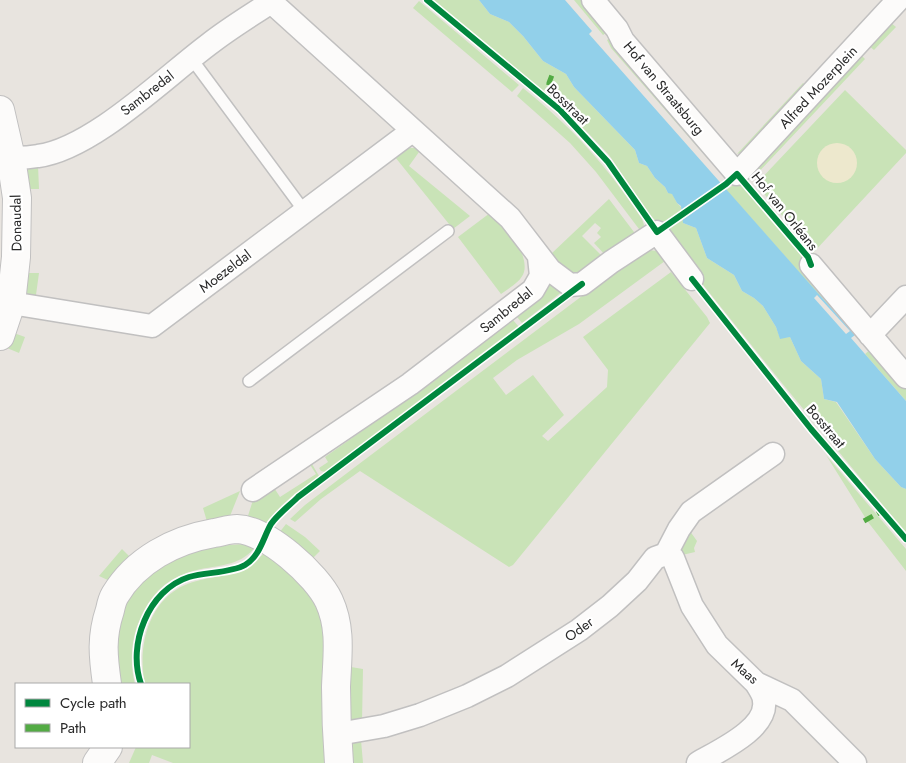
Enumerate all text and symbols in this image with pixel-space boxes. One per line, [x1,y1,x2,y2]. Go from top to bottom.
street label: Hof van Straatsburg [619,37,709,139]
street label: Alfred Mozerplein [774,41,862,133]
street label: Sambredal [116,66,178,120]
street label: Bosstraat [542,79,594,130]
street label: Hof van Orléans [747,167,823,255]
street label: Donaudal [6,195,26,251]
street label: Moezeldal [195,245,255,297]
street label: Sambredal [475,282,537,338]
street label: Bosstraat [802,400,851,453]
street label: Oder [561,612,598,646]
street label: Maas [727,653,763,689]
legend [15,683,190,748]
text: Cycle path [60,692,127,714]
text: Path [60,717,86,739]

